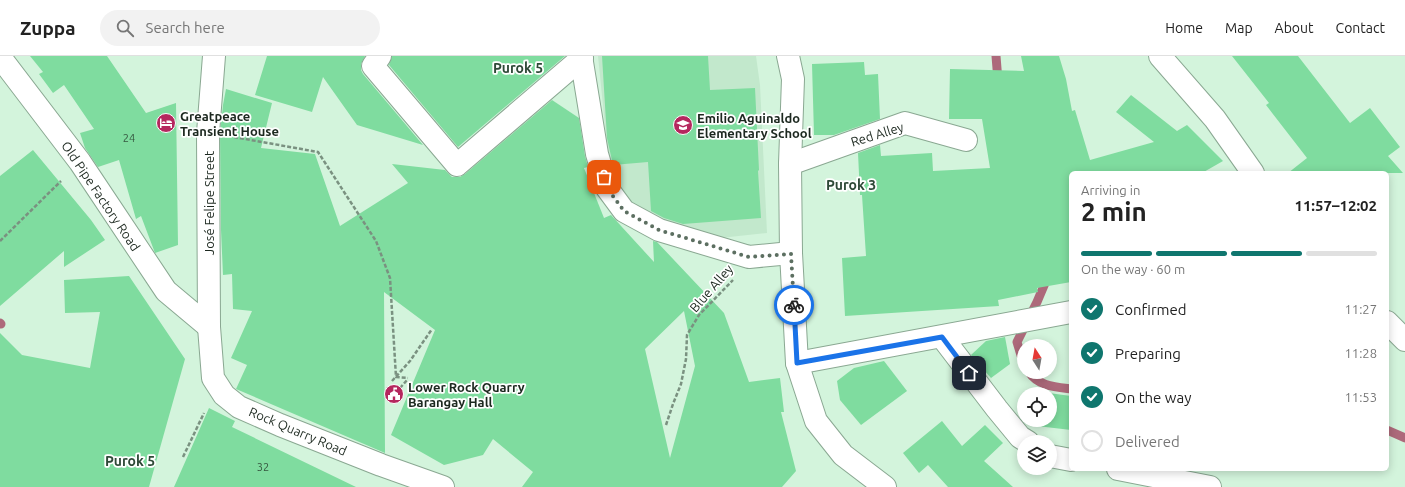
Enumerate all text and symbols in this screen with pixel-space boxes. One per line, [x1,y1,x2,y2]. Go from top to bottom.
search box [100,10,380,46]
text: Zuppa [20,17,76,39]
icon: search [114,17,136,39]
text: Search here [146,19,225,36]
text: Home [1165,20,1203,36]
text: Map [1225,20,1253,36]
text: About [1275,20,1314,36]
text: Contact [1336,20,1385,36]
district label: Purok 5 [493,60,543,76]
place label: Greatpeace Transient House [180,109,279,138]
place label: Emilio Aguinaldo Elementary School [697,111,812,140]
hotel icon: Greatpeace Transient House [155,112,177,134]
school or university icon: Emilio Aguinaldo Elementary School [672,114,694,136]
street label: Red Alley [849,119,905,149]
house number: 24 [123,132,135,144]
street label: Old Pipe Factory Road [59,139,143,253]
street label: José Felipe Street [202,151,216,255]
pin [587,160,621,194]
icon: bag [593,166,615,188]
district label: Purok 3 [826,177,876,193]
text: Arriving in [1081,183,1140,197]
text: 2 min [1081,197,1147,226]
text: 11:57–12:02 [1294,197,1377,214]
street label: Blue Alley [687,262,735,314]
text: On the way · 60 m [1081,262,1185,276]
courier [774,285,814,325]
icon: bike [783,294,805,316]
icon: check [1081,298,1103,320]
text: Confirmed [1115,301,1187,318]
text: 11:27 [1344,302,1377,316]
north arrow [1017,339,1057,379]
map controls [1017,339,1057,475]
icon: check [1081,342,1103,364]
text: Preparing [1115,345,1181,362]
text: 11:28 [1344,346,1377,360]
pin [952,356,986,390]
icon: home [958,362,980,384]
place label: Lower Rock Quarry Barangay Hall [408,380,525,409]
public building icon: Lower Rock Quarry Barangay Hall [383,383,405,405]
icon: check [1081,386,1103,408]
button: locate [1017,387,1057,427]
text: On the way [1115,389,1191,406]
text: 11:53 [1344,390,1377,404]
street label: Rock Quarry Road [247,404,349,459]
text: Delivered [1115,433,1180,450]
button: layers [1017,435,1057,475]
district label: Purok 5 [105,453,155,469]
house number: 32 [257,461,269,473]

